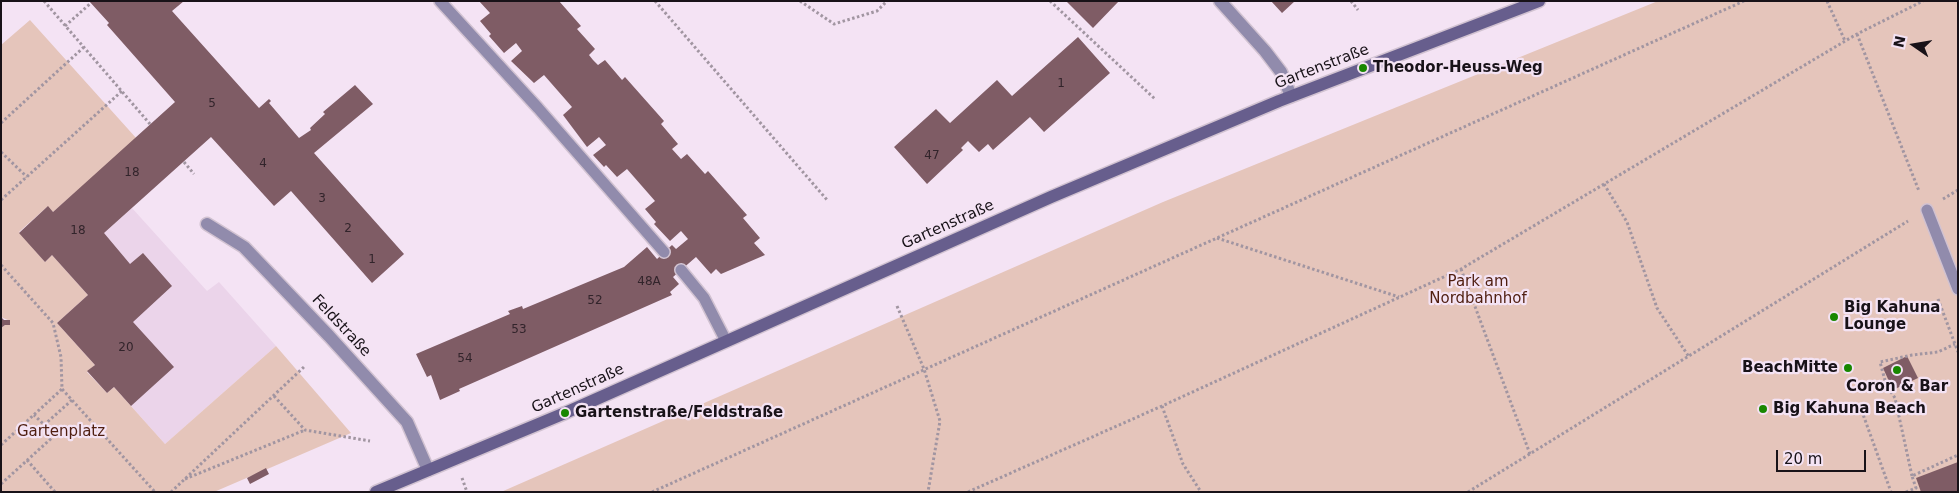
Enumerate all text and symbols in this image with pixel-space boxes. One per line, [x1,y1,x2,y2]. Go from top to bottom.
north arrow [1889,20,1939,70]
text: N [1890,34,1908,49]
street label: Gartenstraße [1272,41,1372,93]
place label: Theodor-Heuss-Weg [1373,59,1543,77]
marker: Theodor-Heuss-Weg [1357,62,1369,74]
house number: 1 [1057,77,1065,91]
house number: 5 [208,97,216,111]
house number: 47 [924,149,940,163]
house number: 4 [259,157,267,171]
house number: 18 [124,166,140,180]
house number: 3 [318,192,326,206]
street label: Gartenstraße [899,197,997,253]
house number: 2 [344,222,352,236]
house number: 18 [70,224,86,238]
house number: 1 [368,253,376,267]
park label: Park am Nordbahnhof [1429,273,1527,308]
house number: 48A [637,275,661,289]
street label: Feldstraße [308,291,374,361]
house number: 52 [587,294,603,308]
place label: Big Kahuna Lounge [1844,299,1940,334]
marker: Big Kahuna Lounge [1828,311,1840,323]
house number: 53 [511,323,527,337]
house number: 20 [118,341,134,355]
house number: 54 [457,352,473,366]
place label: BeachMitte [1742,359,1838,377]
street label: Gartenstraße [529,361,627,417]
marker: BeachMitte [1842,362,1854,374]
marker: Coron & Bar [1891,364,1903,376]
place label: Coron & Bar [1846,378,1948,396]
place label: Big Kahuna Beach [1773,400,1926,418]
marker: Big Kahuna Beach [1757,403,1769,415]
place label: Gartenstraße/Feldstraße [575,404,783,422]
marker: Gartenstraße/Feldstraße [559,407,571,419]
park label: Gartenplatz [17,423,105,441]
scale bar [1779,440,1869,472]
text: 20 m [1784,450,1822,468]

